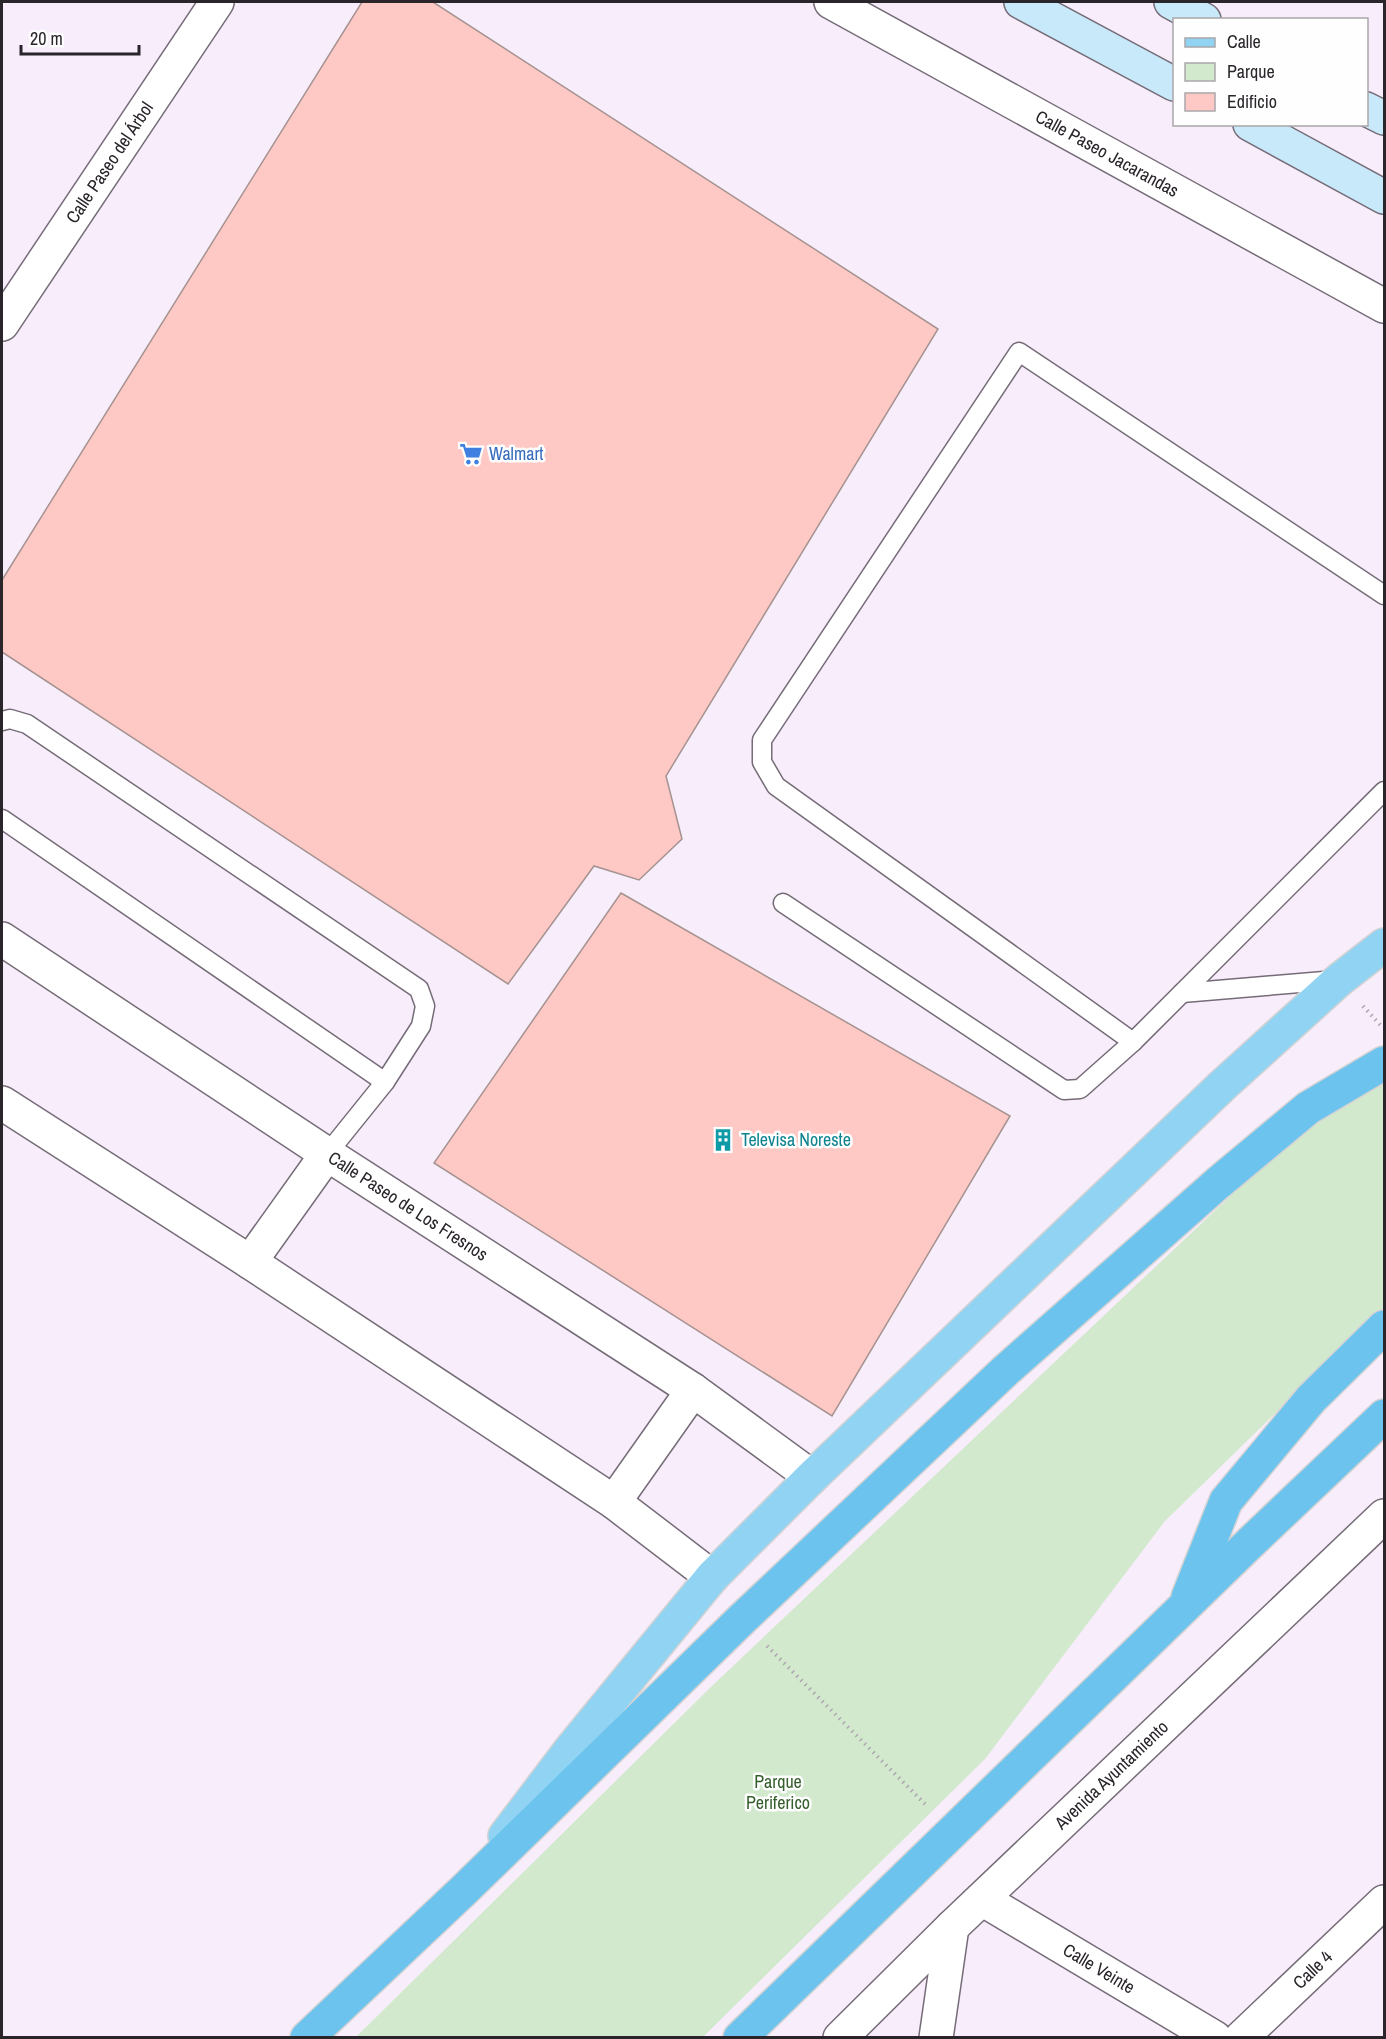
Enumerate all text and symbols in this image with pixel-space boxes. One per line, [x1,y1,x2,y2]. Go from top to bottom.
scale bar [21,18,140,56]
legend [1173,18,1368,126]
text: 20 m [30,26,63,51]
text: Calle [1227,29,1261,54]
text: Parque [1227,59,1275,84]
text: Edificio [1227,89,1277,114]
street label: Calle Paseo del Árbol [60,97,159,228]
street label: Calle Paseo Jacarandas [1031,104,1183,203]
supermarket icon: Walmart [458,441,484,467]
place label: Walmart [489,441,543,466]
building icon: Televisa Noreste [710,1127,736,1153]
place label: Televisa Noreste [741,1127,851,1152]
street label: Calle Paseo de Los Fresnos [323,1145,493,1267]
street label: Avenida Ayuntamiento [1048,1715,1174,1836]
park label: Parque Periferico [746,1769,810,1815]
street label: Calle Veinte [1058,1937,1140,1999]
street label: Calle 4 [1287,1945,1338,1994]

